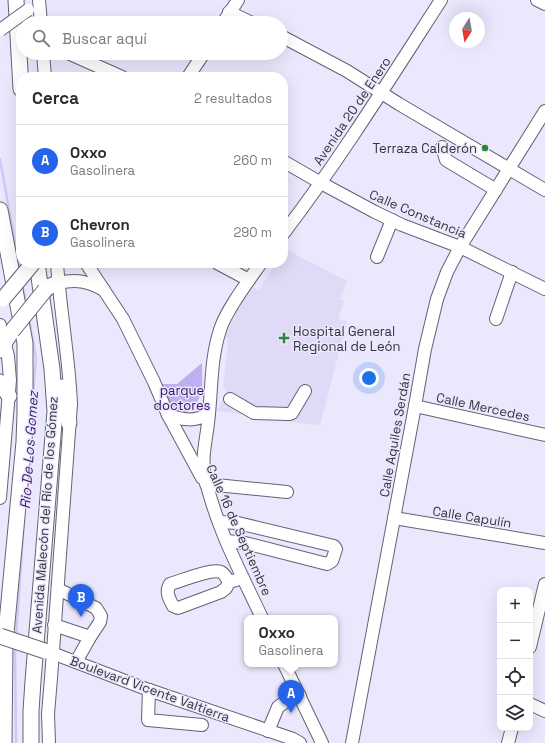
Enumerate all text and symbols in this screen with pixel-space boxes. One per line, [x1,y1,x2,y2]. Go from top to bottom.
north arrow [449,12,485,48]
search box [16,16,288,60]
icon: search [30,27,52,49]
text: Buscar aquí [62,29,147,48]
street label: Avenida 20 de Enero [309,53,395,169]
text: Cerca [32,87,79,109]
text: 2 resultados [194,90,272,107]
place label: Terraza Calderón [373,140,477,157]
text: Oxxo [70,143,107,162]
marker: Terraza Calderón [480,143,490,153]
text: A [41,152,49,169]
text: 260 m [233,152,272,169]
text: Gasolinera [70,162,135,179]
street label: Calle Constancia [367,186,470,242]
text: Chevron [70,215,130,234]
text: B [41,224,49,241]
text: 290 m [233,224,272,241]
text: Gasolinera [70,234,135,251]
place label: Hospital General Regional de León [293,323,401,355]
marker: Hospital General Regional de León [278,332,290,344]
your location [359,368,379,388]
street label: Calle Aquiles Serdán [376,371,414,499]
park label: parque doctores [154,382,211,414]
water label: Rio De Los Gomez [16,389,42,510]
street label: Calle Mercedes [435,389,531,425]
street label: Avenida Malecón del Río de los Gómez [28,396,62,634]
street label: Calle 16 de Septiembre [202,462,276,598]
street label: Calle Capulín [431,502,513,532]
pin: B [68,584,94,617]
map controls [497,587,533,731]
button: + [497,587,533,623]
popup [244,615,338,667]
text: Oxxo [258,623,295,642]
button: − [497,623,533,659]
text: Gasolinera [258,642,324,659]
street label: Boulevard Vicente Valtierra [68,652,233,726]
button: locate [497,659,533,695]
pin: A [278,680,304,713]
button: layers [497,695,533,731]

